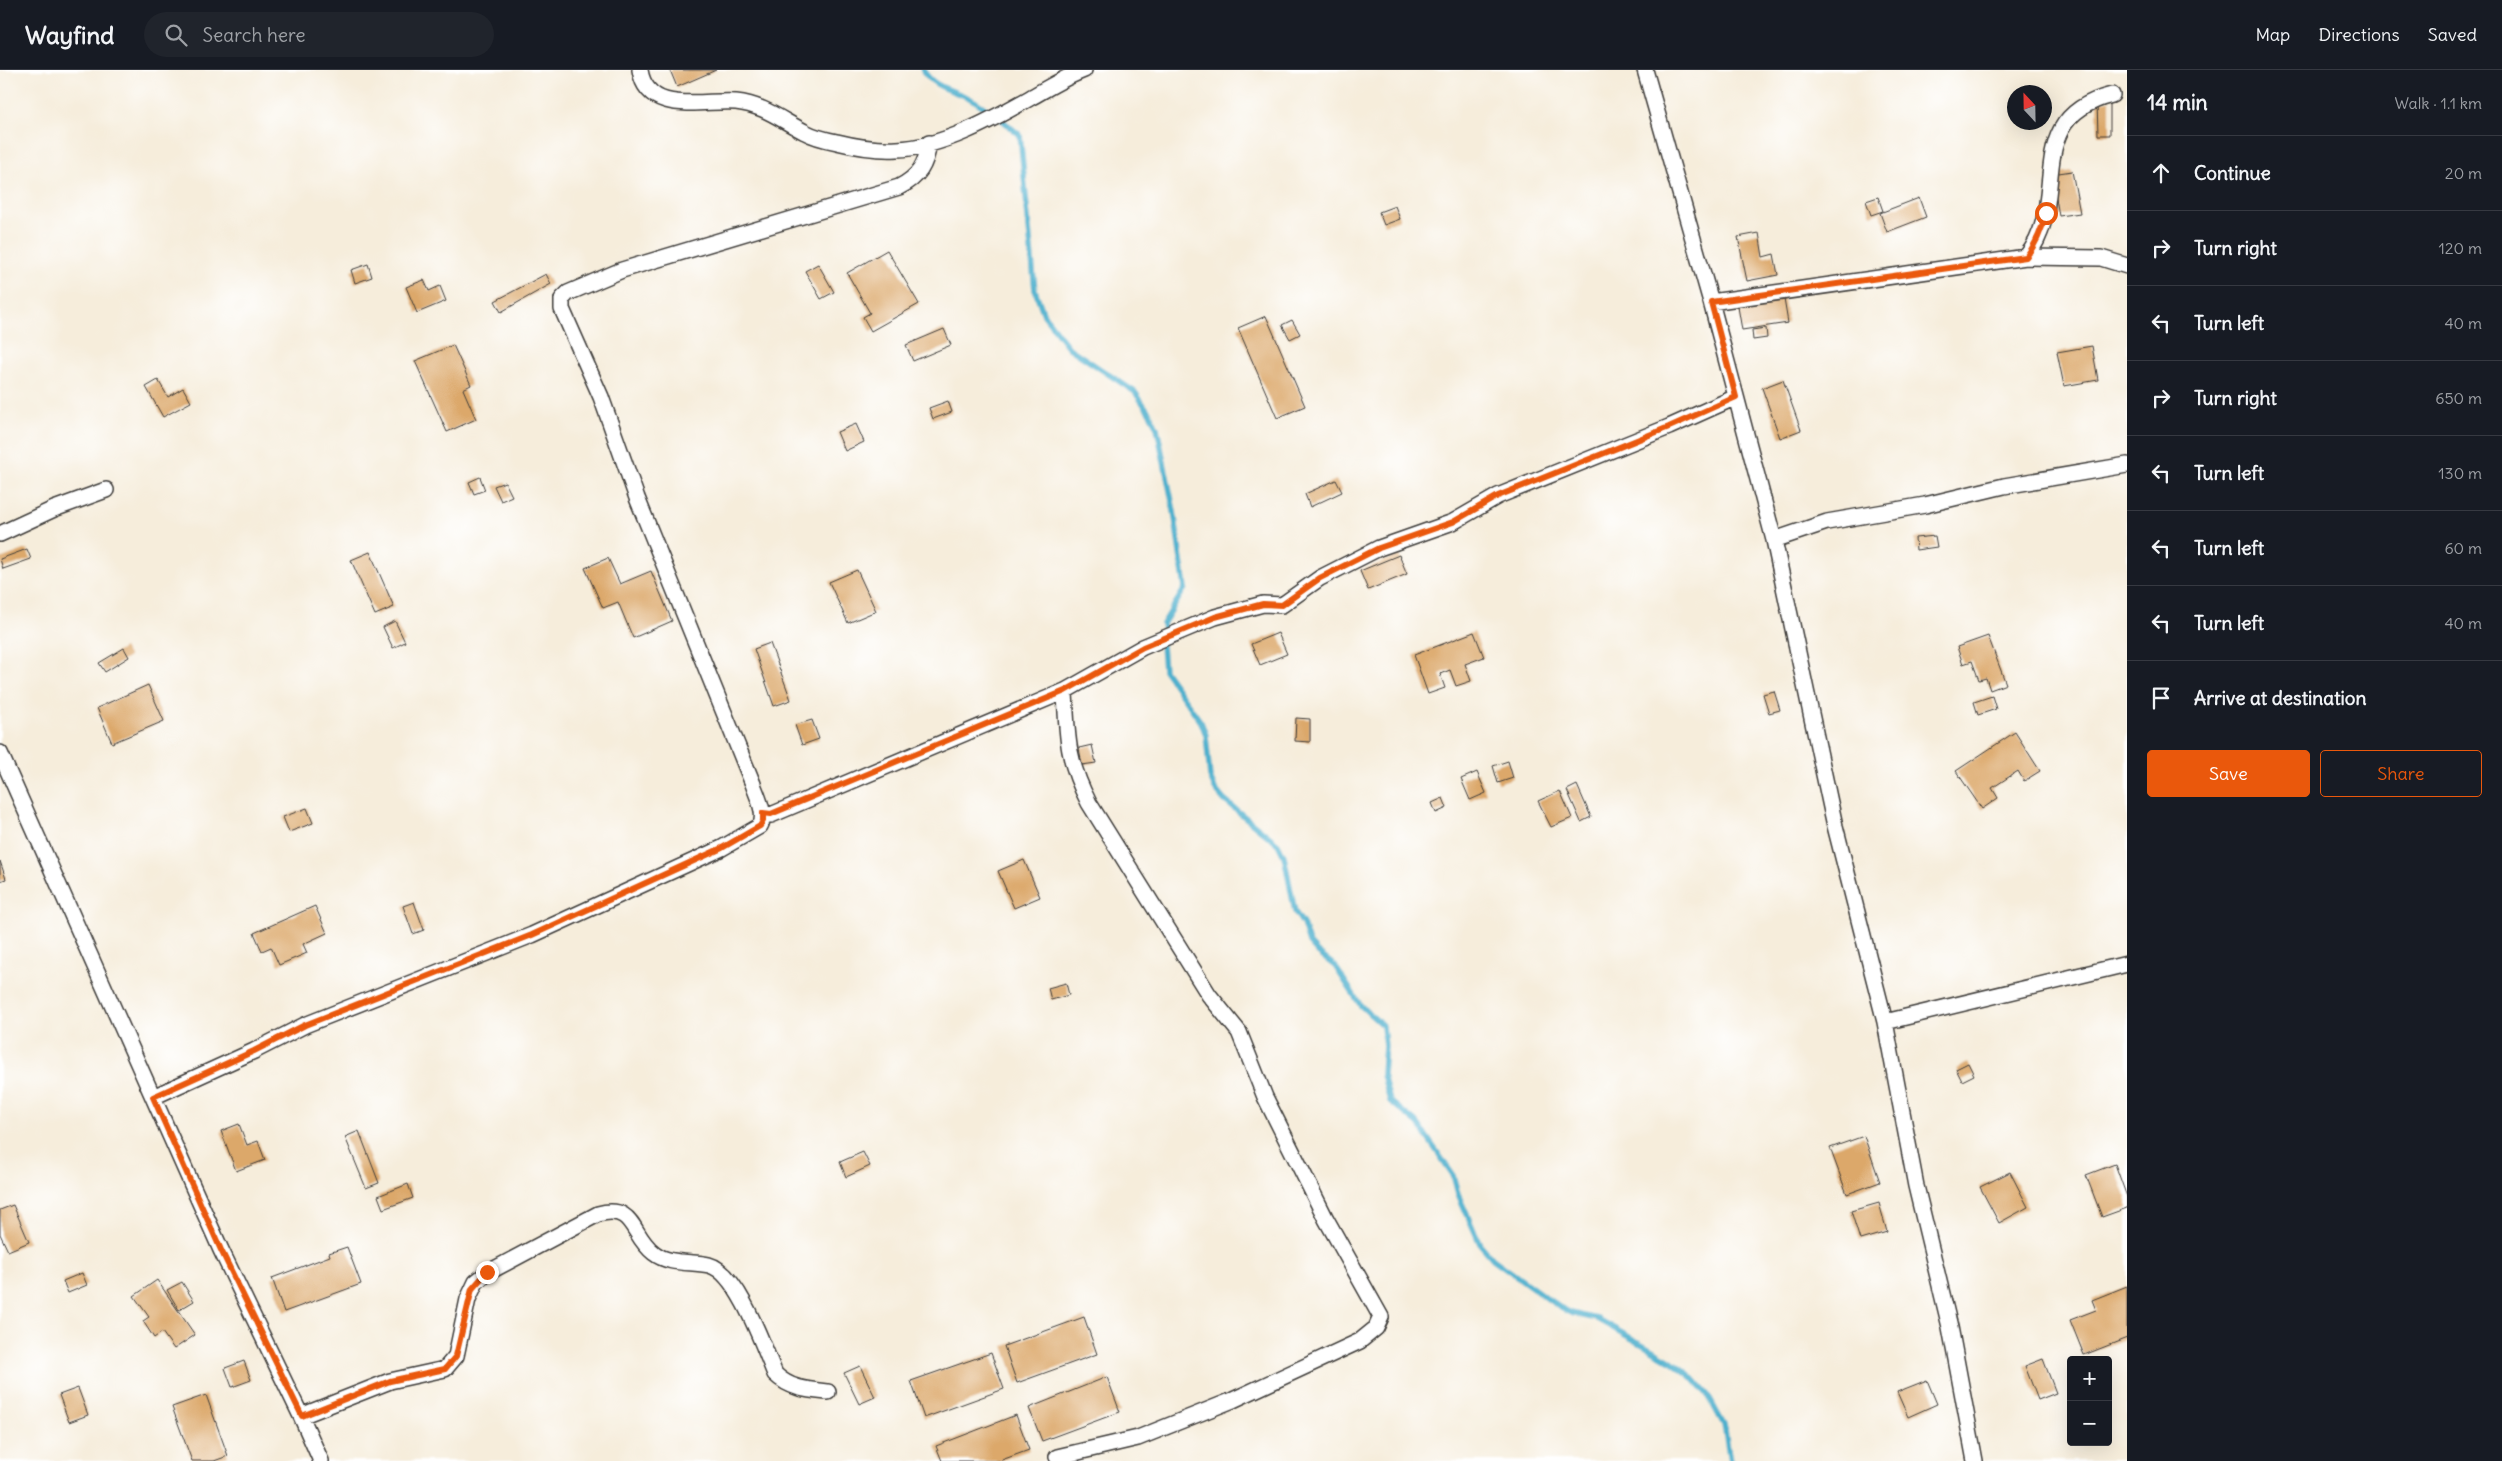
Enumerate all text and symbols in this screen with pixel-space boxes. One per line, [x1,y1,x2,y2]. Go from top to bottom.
search box [144,12,494,57]
text: Wayfind [25,20,114,50]
icon: search [162,21,190,49]
text: Search here [202,23,306,47]
text: Map [2255,23,2290,46]
text: Directions [2318,23,2400,46]
text: Saved [2428,23,2477,46]
north arrow [2007,85,2052,130]
text: 14 min [2147,89,2208,116]
text: Walk · 1.1 km [2395,93,2482,113]
icon: ahead [2147,159,2175,187]
text: Continue [2194,161,2271,185]
text: 20 m [2445,163,2482,183]
route start [2035,202,2058,225]
icon: right [2147,234,2175,262]
text: Turn right [2194,236,2277,260]
text: 120 m [2439,238,2482,258]
icon: left [2147,309,2175,337]
text: Turn left [2194,311,2264,335]
text: 40 m [2444,313,2482,333]
icon: right [2147,384,2175,412]
text: Turn right [2194,386,2277,410]
text: 650 m [2435,388,2482,408]
icon: left [2147,459,2175,487]
text: Turn left [2194,461,2264,485]
text: 130 m [2438,463,2482,483]
icon: left [2147,534,2175,562]
text: Turn left [2194,536,2264,560]
text: 60 m [2444,538,2482,558]
icon: left [2147,609,2175,637]
text: Turn left [2194,611,2264,635]
text: 40 m [2444,613,2482,633]
icon: arrive [2147,684,2175,712]
text: Arrive at destination [2194,686,2367,710]
button: Save [2147,750,2310,797]
button: Share [2320,750,2482,797]
route end [476,1261,499,1284]
map controls [2067,1356,2112,1446]
button: + [2067,1356,2112,1401]
button: − [2067,1401,2112,1446]

